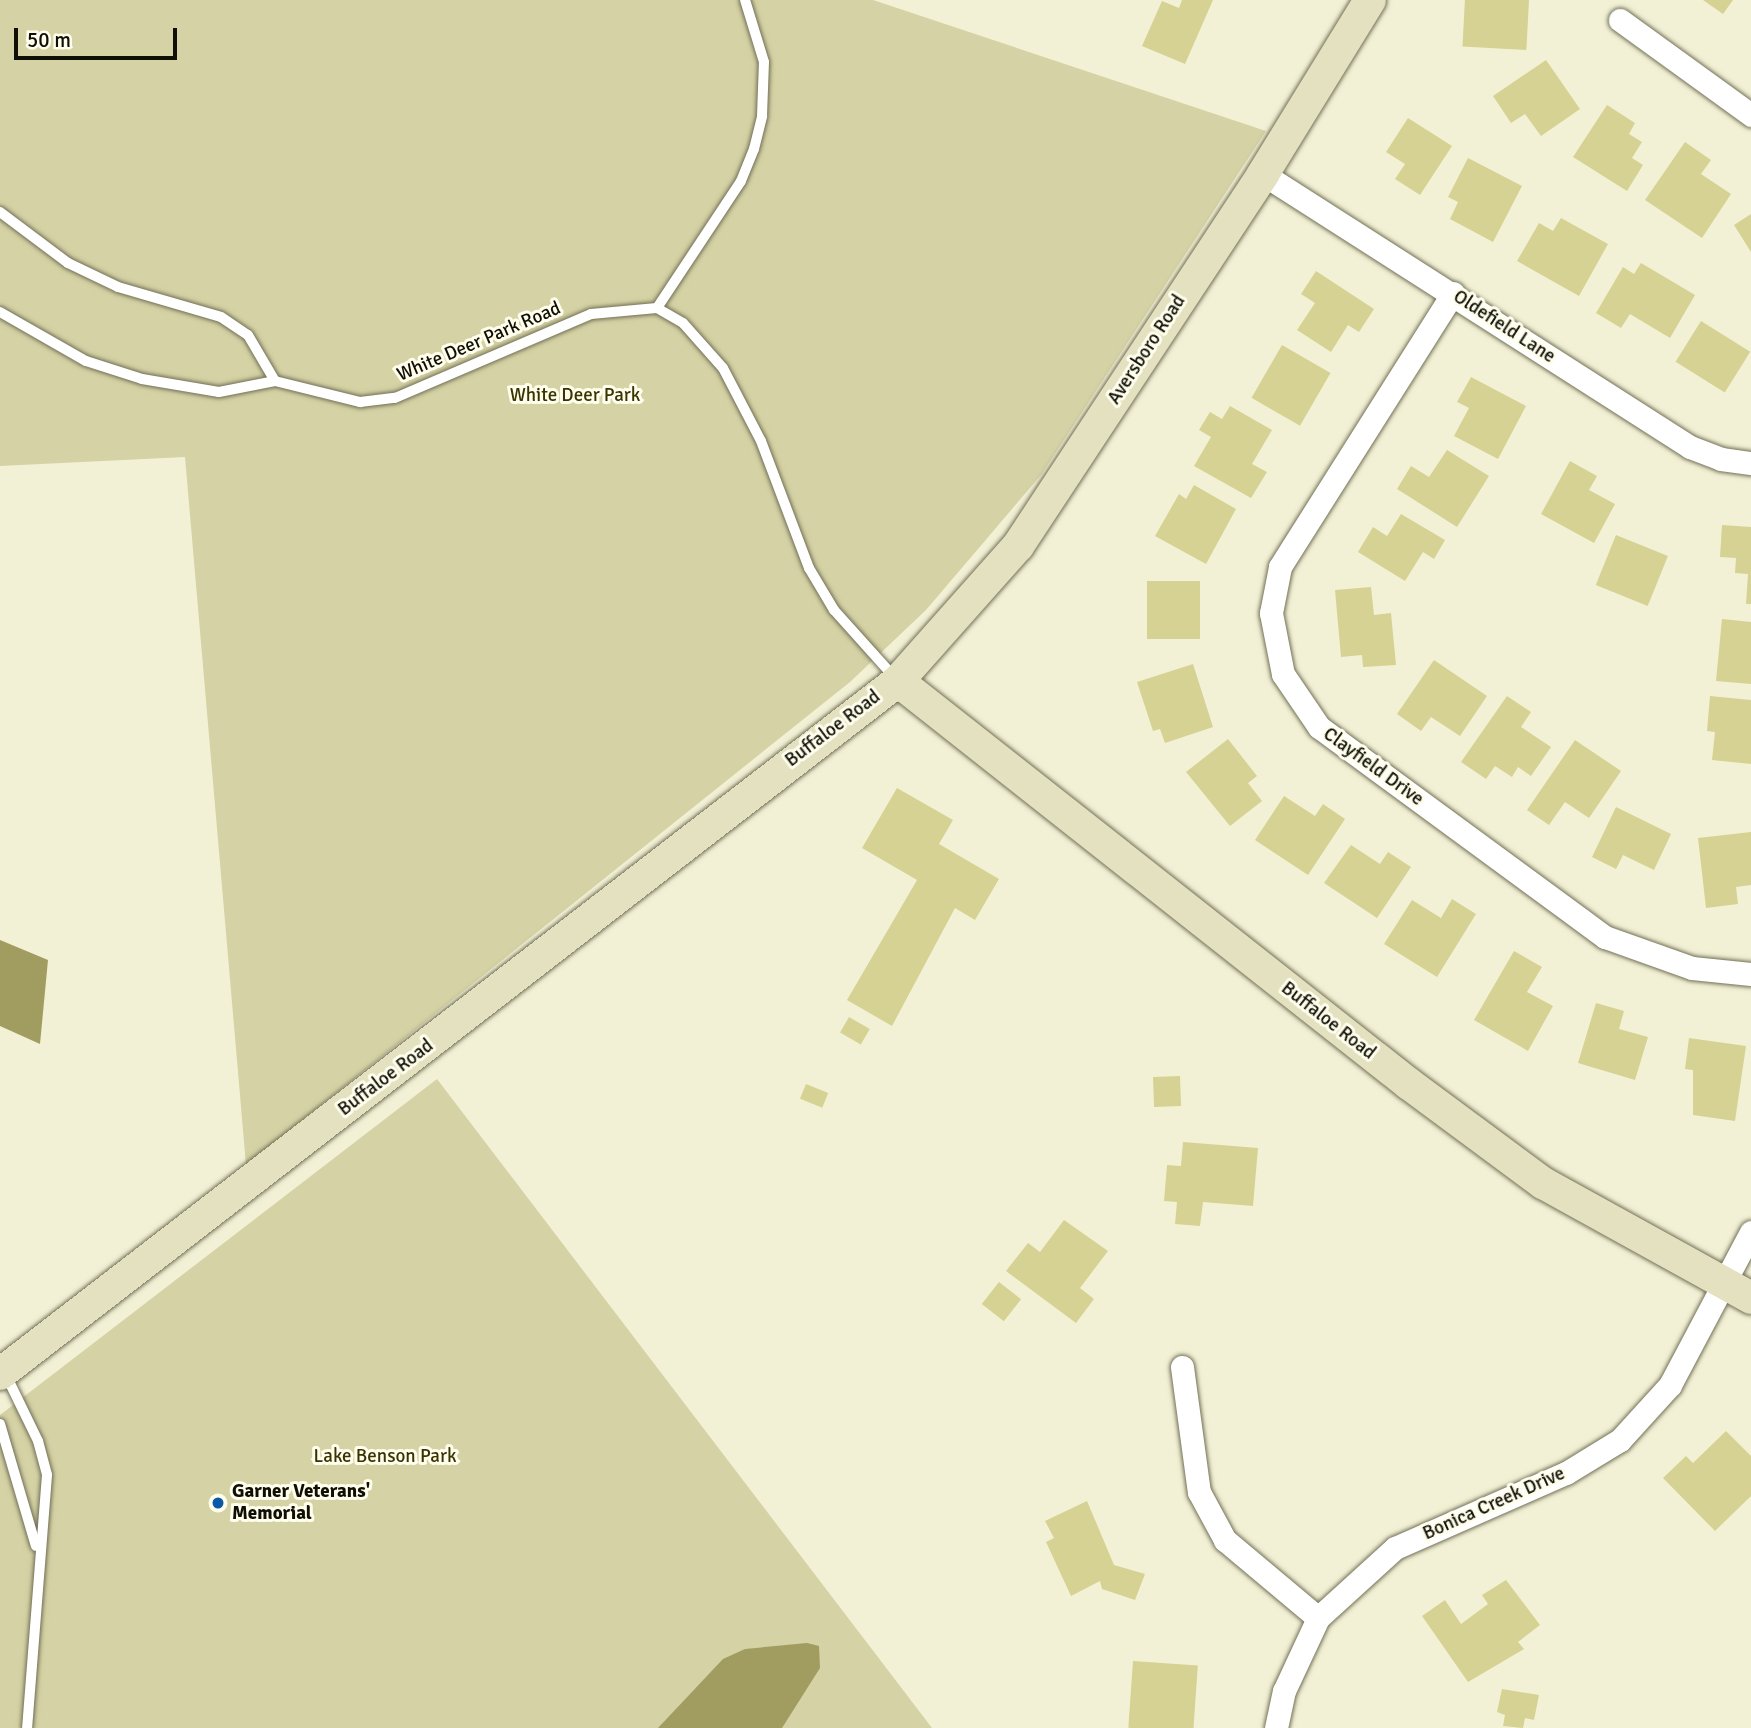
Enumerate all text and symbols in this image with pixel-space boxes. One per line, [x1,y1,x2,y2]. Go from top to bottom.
scale bar [18,14,180,58]
text: 50 m [27,27,71,53]
street label: Oldefield Lane [1449,286,1559,368]
street label: Aversboro Road [1103,291,1191,409]
street label: White Deer Park Road [394,297,564,387]
park label: White Deer Park [510,385,640,407]
street label: Buffaloe Road [781,686,885,772]
street label: Clayfield Drive [1318,723,1428,811]
street label: Buffaloe Road [1276,977,1380,1065]
street label: Buffaloe Road [334,1035,438,1121]
park label: Lake Benson Park [314,1446,456,1468]
street label: Bonica Creek Drive [1419,1462,1569,1546]
place label: Garner Veterans' Memorial [232,1481,370,1525]
marker: Garner Veterans' Memorial [210,1495,226,1511]

